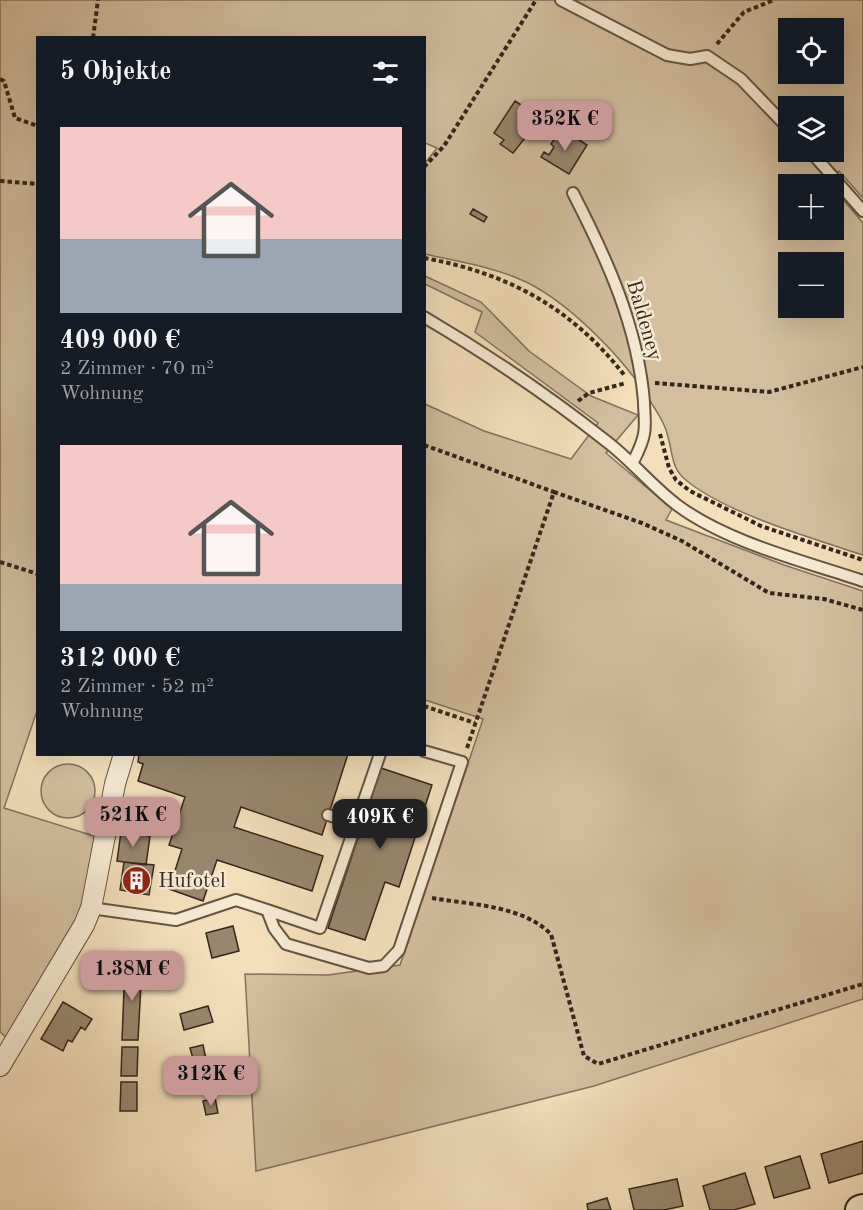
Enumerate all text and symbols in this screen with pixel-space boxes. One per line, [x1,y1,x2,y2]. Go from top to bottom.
map controls [778,18,844,318]
button: locate [778,18,844,84]
icon: filters [369,56,402,89]
text: 5 Objekte [60,59,172,85]
button: layers [778,96,844,162]
pin: 352K € [516,101,614,152]
text: 352K € [531,110,599,130]
icon: home [177,166,285,274]
button: + [778,174,844,240]
button: − [778,252,844,318]
street label: Baldeney [622,277,665,363]
text: 409 000 € [60,328,180,354]
text: 2 Zimmer · 70 m² [60,359,214,379]
text: Wohnung [60,384,143,404]
icon: home [177,484,285,592]
text: 312 000 € [60,646,180,672]
text: 2 Zimmer · 52 m² [60,677,214,697]
text: Wohnung [60,702,143,722]
pin: 521K € [84,797,182,848]
pin: 409K € [331,799,429,850]
text: 521K € [99,806,167,826]
text: 409K € [346,808,414,828]
building icon: Hufotel [121,864,153,896]
place label: Hufotel [158,871,226,892]
pin: 1.38M € [77,951,187,1002]
text: 1.38M € [94,960,170,980]
pin: 312K € [162,1056,260,1107]
text: 312K € [177,1065,245,1085]

